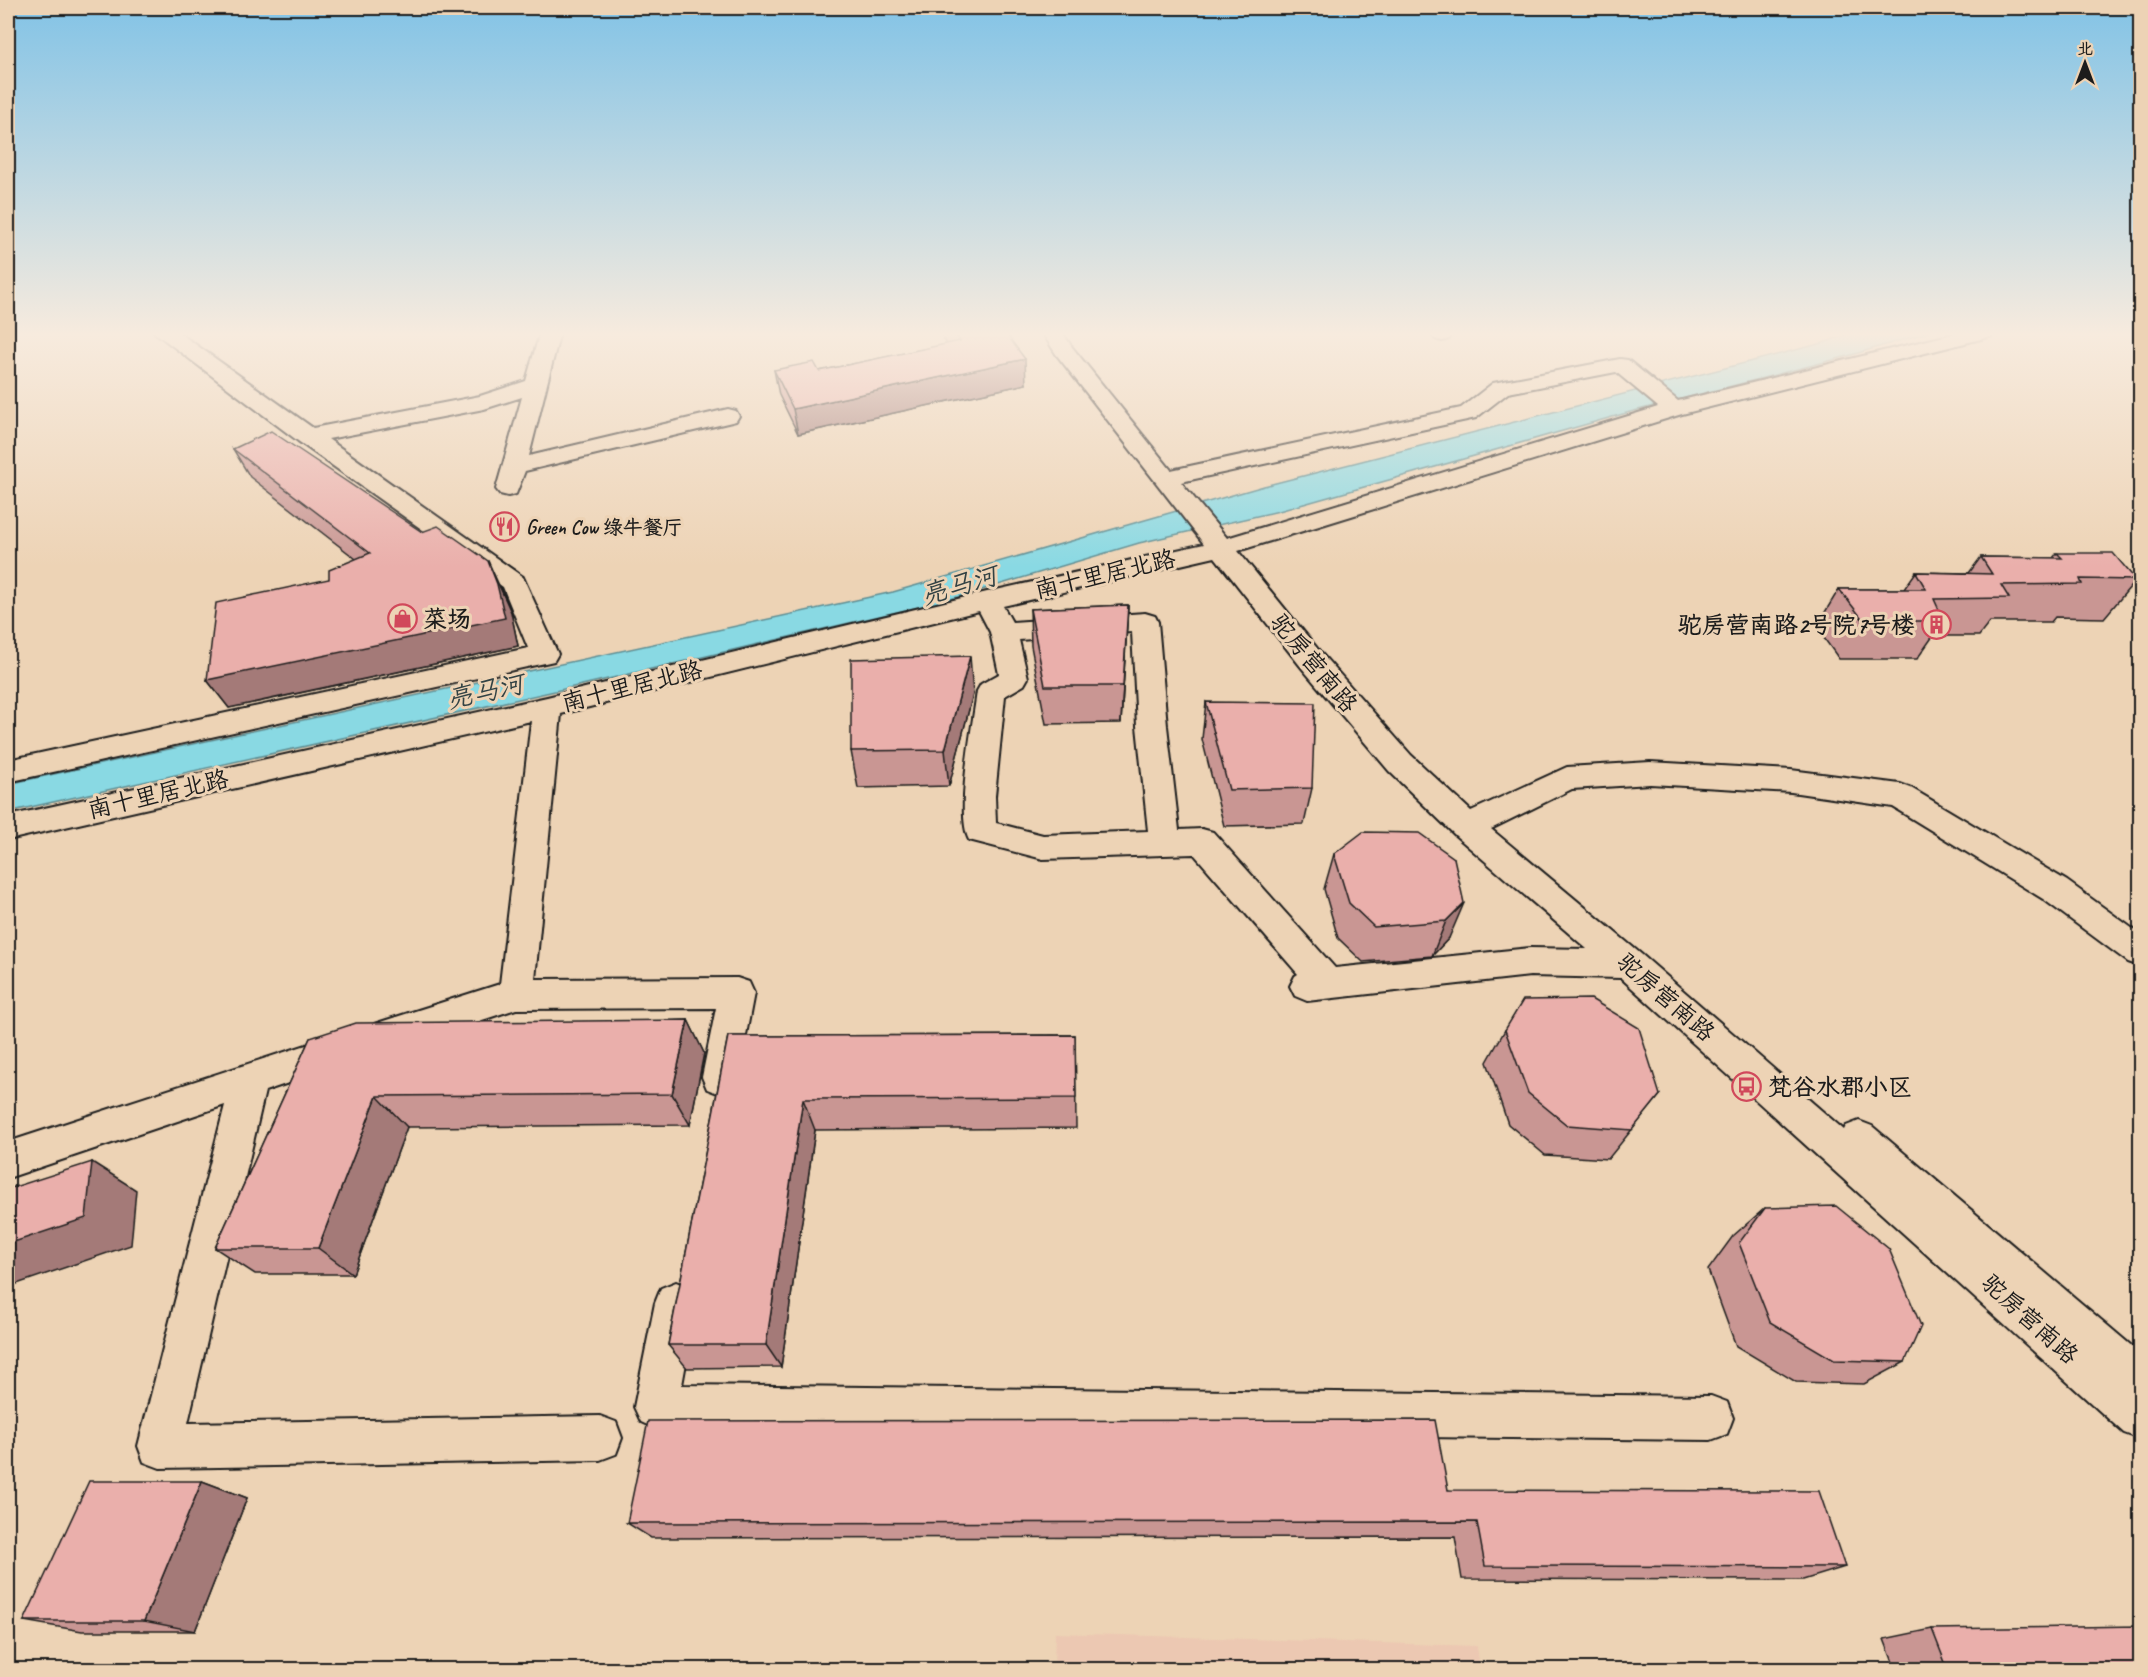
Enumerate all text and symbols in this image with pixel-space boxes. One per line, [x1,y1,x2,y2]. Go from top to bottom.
north arrow [2055,33,2115,93]
text: 北 [2077,39,2093,59]
restaurant icon: Green Cow 绿牛餐厅 [489,511,521,543]
place label: Green Cow 绿牛餐厅 [526,515,683,540]
street label: 南十里居北路 [1031,543,1179,605]
water label: 亮马河 [917,558,1005,612]
shop icon: 菜场 [386,603,418,635]
place label: 菜场 [423,604,471,634]
street label: 驼房营南路 [1264,607,1364,719]
building icon: 驼房营南路2号院7号楼 [1920,609,1952,641]
place label: 驼房营南路2号院7号楼 [1677,610,1915,640]
street label: 南十里居北路 [559,654,705,718]
water label: 亮马河 [444,666,531,716]
street label: 南十里居北路 [84,763,232,825]
street label: 驼房营南路 [1611,946,1721,1048]
bus stop icon: 梵谷水郡小区 [1731,1071,1763,1103]
place label: 梵谷水郡小区 [1768,1072,1912,1102]
street label: 驼房营南路 [1975,1268,2085,1370]

